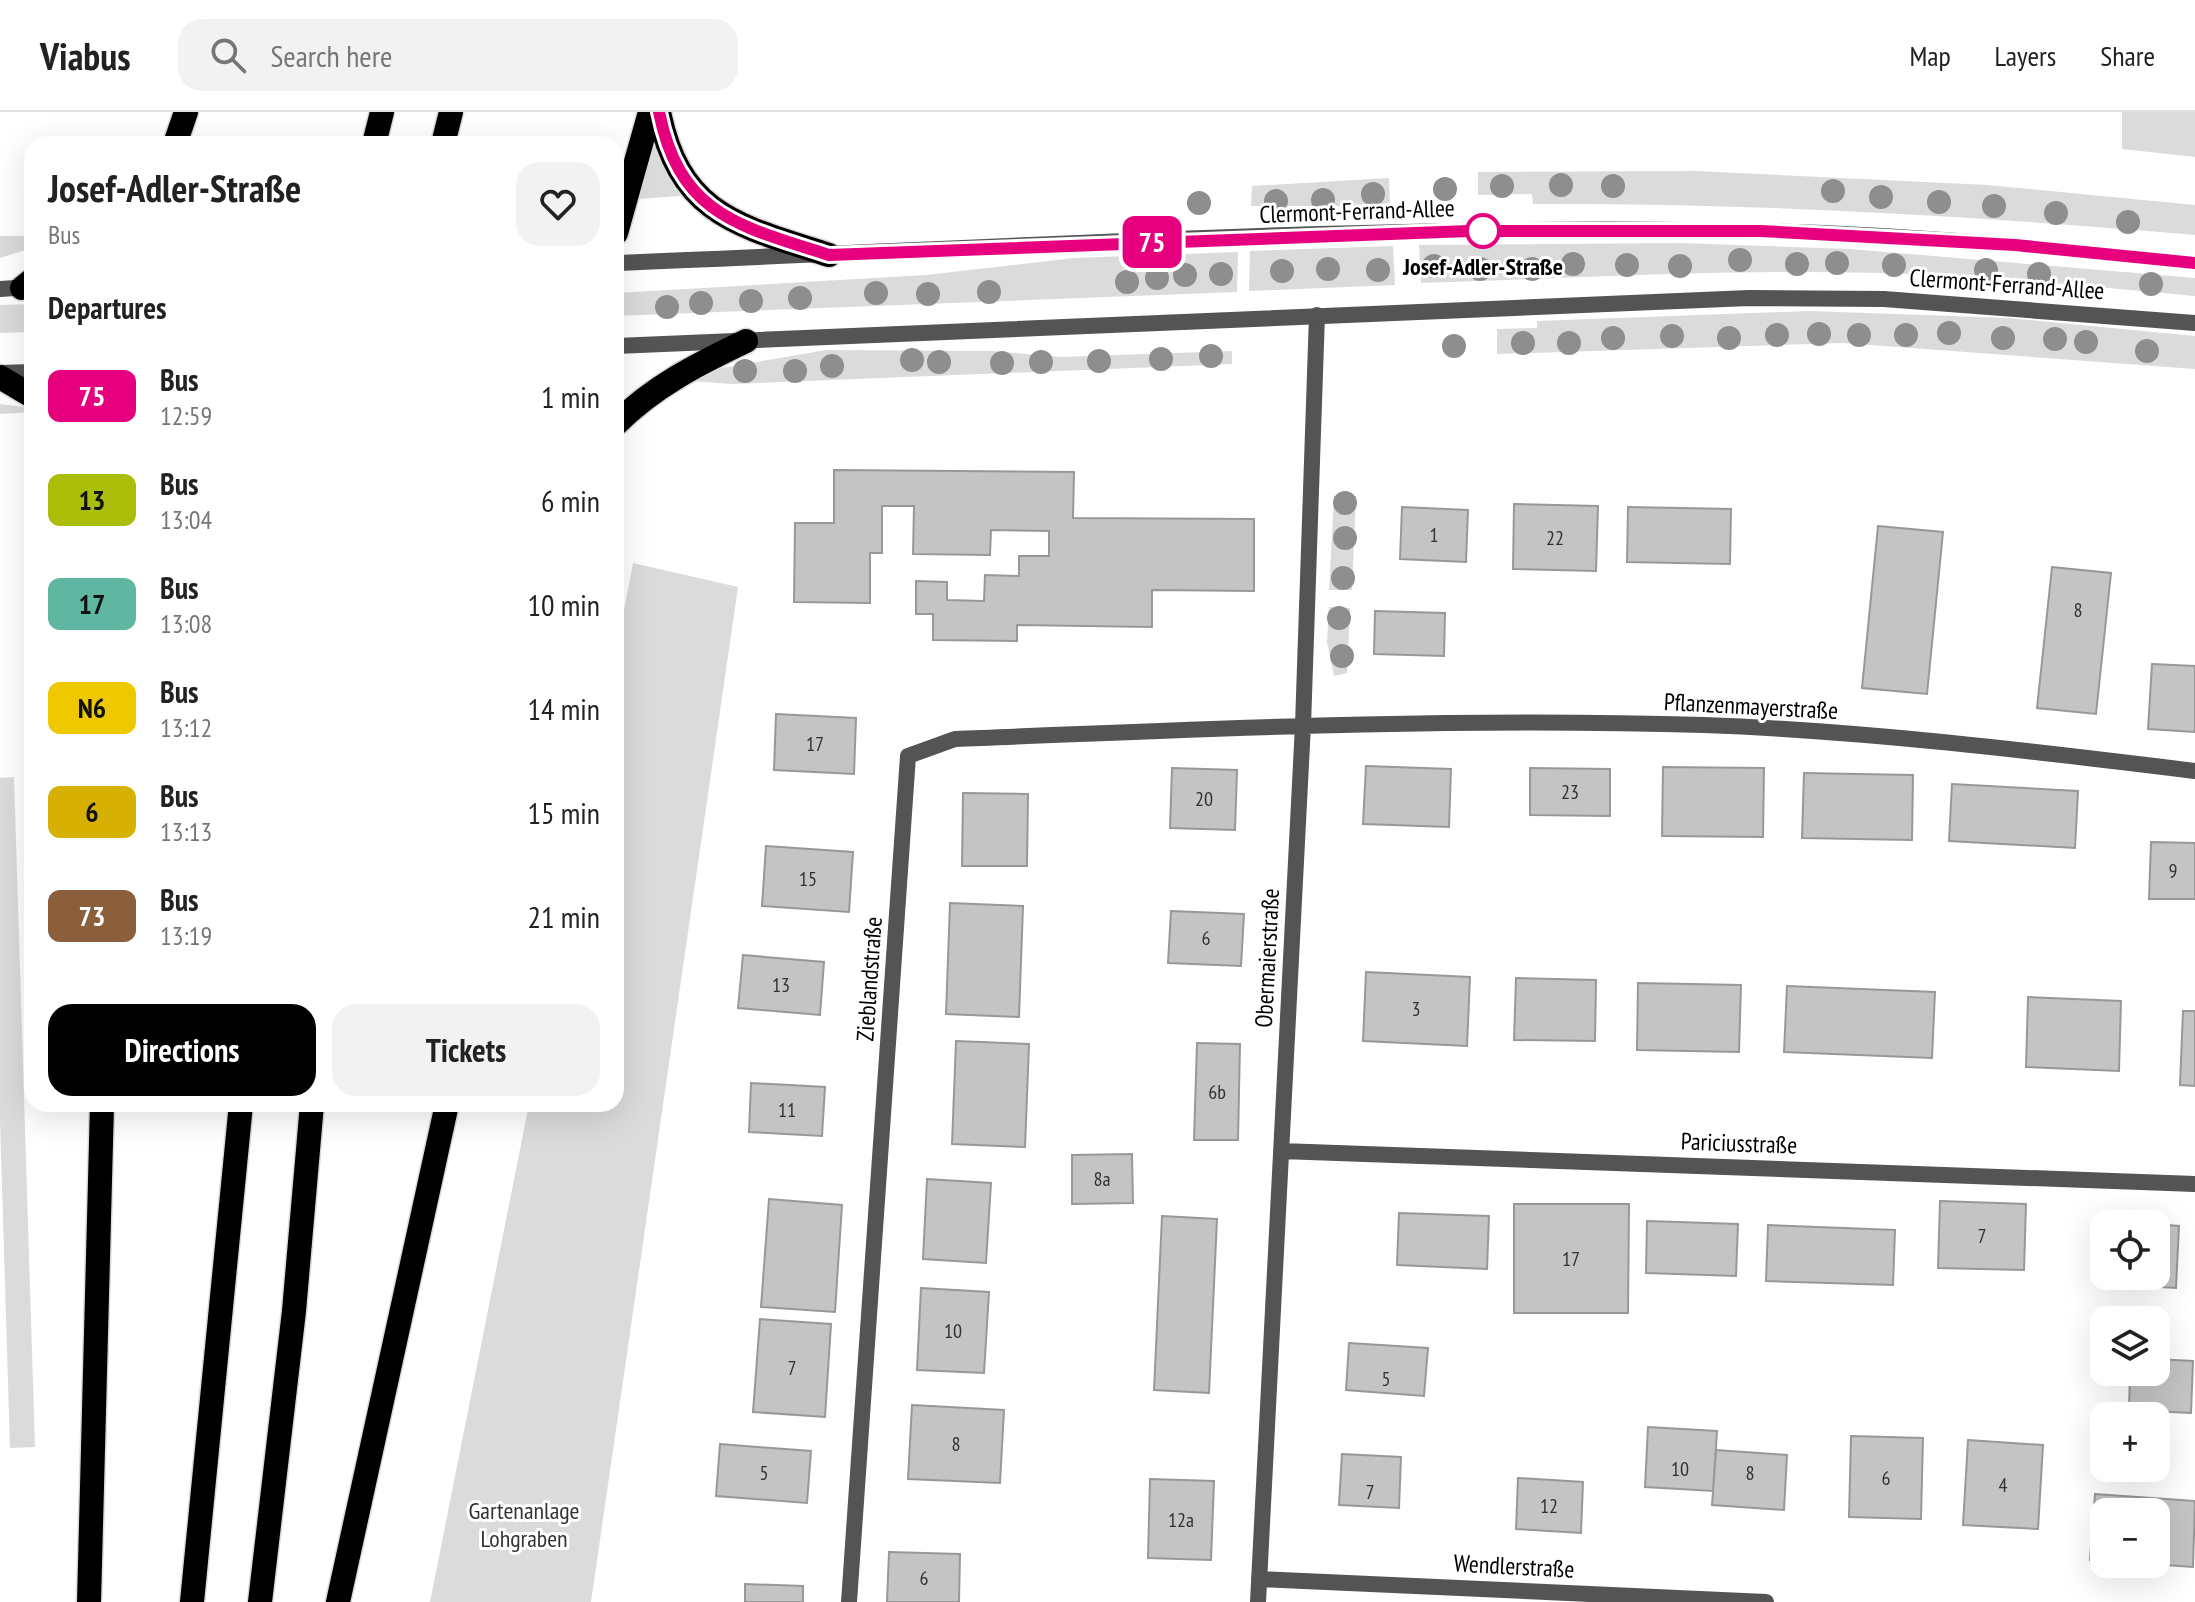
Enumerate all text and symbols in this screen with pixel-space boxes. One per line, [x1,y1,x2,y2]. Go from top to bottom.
search box [178,19,738,91]
text: Viabus [40,31,130,80]
icon: search [206,33,250,77]
text: Search here [270,36,392,75]
text: Map [1909,37,1951,74]
text: Layers [1995,37,2056,74]
text: Share [2100,37,2155,74]
button: heart [516,162,600,246]
text: Josef-Adler-Straße [48,163,301,212]
street label: Clermont-Ferrand-Allee [1259,192,1455,230]
marker: Josef-Adler-Straße [1466,214,1500,248]
line badge: 75 [1116,216,1188,268]
text: Bus [48,218,80,251]
text: 75 [1139,223,1165,260]
place label: Josef-Adler-Straße [1402,251,1563,282]
street label: Clermont-Ferrand-Allee [1909,262,2105,306]
text: Departures [48,288,166,327]
text: Bus [160,360,199,399]
text: 75 [79,377,105,414]
text: 1 min [541,377,600,416]
text: 12:59 [160,399,212,432]
text: Bus [160,464,199,503]
text: 13 [79,481,105,518]
text: 6 min [541,481,600,520]
text: 13:04 [160,503,212,536]
house number: 1 [1430,522,1439,548]
house number: 22 [1546,525,1564,551]
text: Bus [160,568,199,607]
text: 17 [79,585,105,622]
text: 10 min [527,585,600,624]
house number: 8 [2074,597,2083,623]
text: 13:08 [160,607,212,640]
text: Bus [160,672,199,711]
street label: Pflanzenmayerstraße [1663,686,1839,726]
text: N6 [78,689,106,726]
text: 14 min [527,689,600,728]
text: 13:12 [160,711,212,744]
house number: 17 [806,731,824,757]
text: Bus [160,776,199,815]
house number: 23 [1561,779,1579,805]
house number: 20 [1195,786,1213,812]
text: 6 [85,793,99,830]
text: 15 min [527,793,600,832]
text: 13:13 [160,815,212,848]
house number: 9 [2169,858,2178,884]
house number: 15 [799,866,817,892]
text: Bus [160,880,199,919]
street label: Obermaierstraße [1248,888,1286,1028]
text: 73 [79,897,105,934]
text: 21 min [527,897,600,936]
street label: Zieblandstraße [849,916,889,1042]
text: 13:19 [160,919,212,952]
house number: 6 [1202,925,1211,951]
house number: 13 [772,972,790,998]
house number: 3 [1412,996,1421,1022]
button: Directions [48,1004,316,1096]
button: Tickets [332,1004,600,1096]
house number: 6b [1208,1079,1226,1105]
house number: 11 [778,1097,796,1123]
street label: Pariciusstraße [1680,1125,1798,1161]
house number: 8a [1094,1166,1111,1192]
map controls [2090,1210,2170,1578]
button: locate [2090,1210,2170,1290]
house number: 7 [1978,1223,1987,1249]
house number: 17 [1562,1246,1580,1272]
button: layers [2090,1306,2170,1386]
house number: 10 [944,1318,962,1344]
house number: 7 [788,1355,797,1381]
house number: 5 [1382,1366,1391,1392]
button: + [2090,1402,2170,1482]
house number: 8 [952,1431,961,1457]
house number: 10 [1671,1456,1689,1482]
house number: 5 [760,1460,769,1486]
house number: 8 [1746,1460,1755,1486]
house number: 6 [1882,1465,1891,1491]
house number: 4 [1999,1472,2008,1498]
house number: 7 [1366,1479,1375,1505]
house number: 12 [1540,1493,1558,1519]
park label: Gartenanlage Lohgraben [468,1495,580,1554]
button: − [2090,1498,2170,1578]
house number: 12a [1168,1507,1194,1533]
street label: Wendlerstraße [1453,1547,1575,1585]
house number: 6 [920,1565,929,1591]

